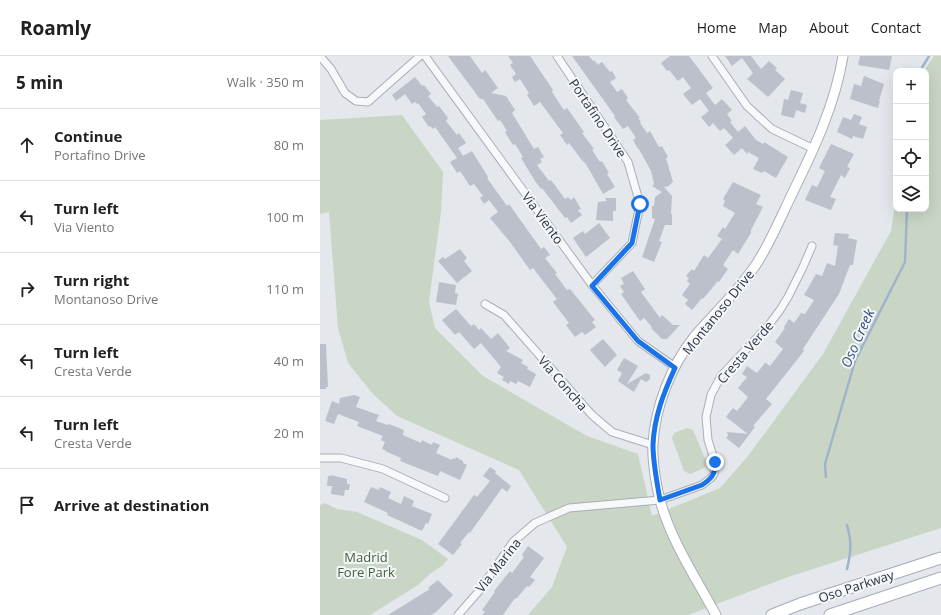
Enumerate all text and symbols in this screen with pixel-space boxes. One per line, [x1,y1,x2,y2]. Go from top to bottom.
text: Roamly [20,15,91,41]
text: Home [697,18,736,37]
text: Map [758,18,787,37]
text: About [809,18,849,37]
text: Contact [871,18,921,37]
map controls [893,68,929,212]
button: + [893,68,929,104]
text: 5 min [16,71,63,94]
text: Walk · 350 m [227,73,304,91]
street label: Portafino Drive [565,75,631,161]
button: − [893,104,929,140]
text: Continue [54,126,122,146]
icon: ahead [16,134,38,156]
text: 80 m [274,136,304,154]
button: locate [893,140,929,176]
text: Portafino Drive [54,146,145,164]
button: layers [893,176,929,212]
street label: Via Viento [518,188,568,248]
route start [631,195,649,213]
text: Turn left [54,198,119,218]
icon: left [16,206,38,228]
text: 100 m [266,208,304,226]
text: Via Viento [54,218,114,236]
street label: Montanoso Drive [678,266,758,358]
text: Turn right [54,270,129,290]
icon: right [16,278,38,300]
text: 110 m [266,280,304,298]
text: Montanoso Drive [54,290,158,308]
water label: Oso Creek [836,305,879,370]
street label: Cresta Verde [713,317,777,387]
text: Turn left [54,342,119,362]
icon: left [16,350,38,372]
text: 40 m [274,352,304,370]
street label: Via Concha [534,352,592,414]
text: Cresta Verde [54,362,132,380]
text: Turn left [54,414,119,434]
icon: left [16,422,38,444]
text: 20 m [274,424,304,442]
text: Cresta Verde [54,434,132,452]
route end [706,453,724,471]
icon: arrive [16,494,38,516]
text: Arrive at destination [54,495,209,515]
street label: Via Marina [471,534,525,596]
park label: Madrid Fore Park [337,548,395,581]
street label: Oso Parkway [816,565,897,607]

